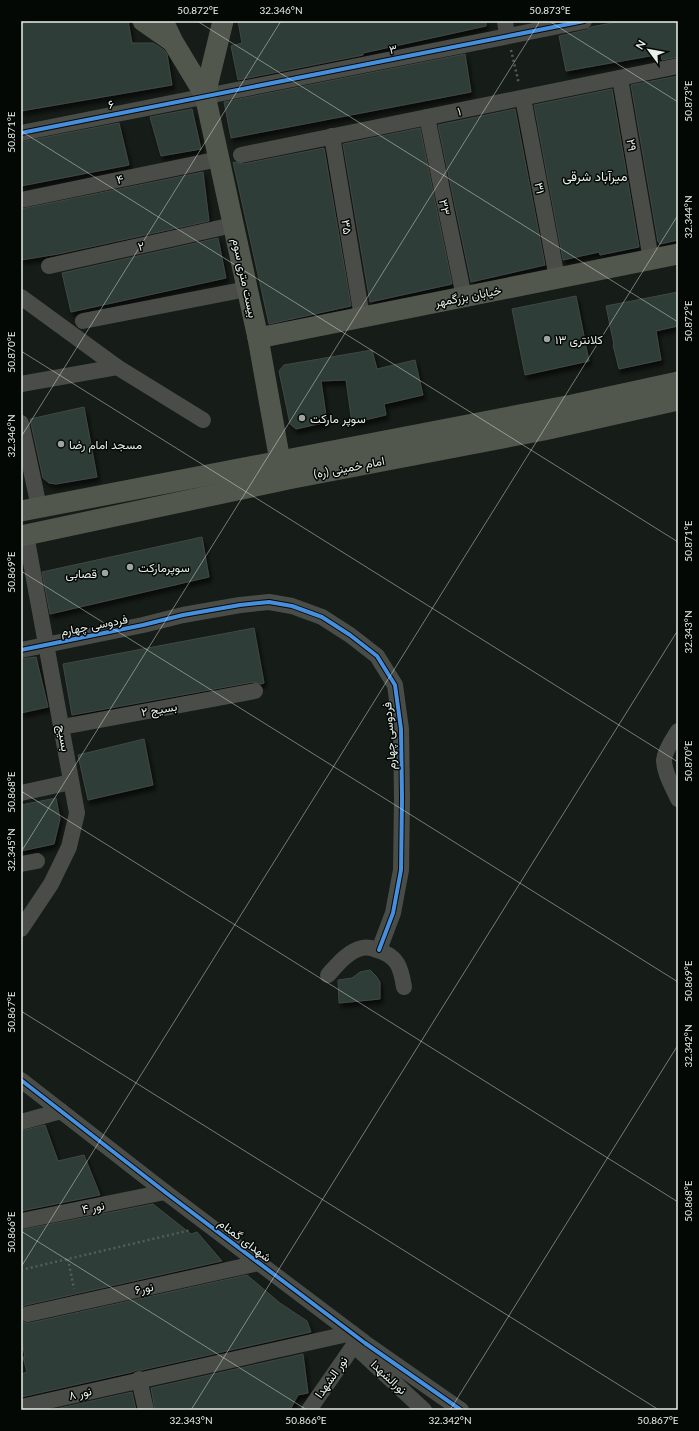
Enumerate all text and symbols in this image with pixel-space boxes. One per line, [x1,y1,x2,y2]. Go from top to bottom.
text: 50.872°E [177,4,219,16]
text: 32.346°N [259,4,303,16]
text: 50.873°E [529,4,571,16]
north arrow [629,30,669,70]
text: N [632,37,648,51]
street label: ۳ [388,41,398,57]
text: 50.873°E [682,80,694,122]
street label: ۶ [107,96,115,112]
street label: ۱ [456,103,462,119]
text: 50.871°E [5,111,17,153]
street label: ۲۹ [624,138,640,152]
district label: میرآباد شرقی [563,168,627,185]
street label: ۴ [115,171,125,187]
street label: ۳۱ [532,181,548,195]
text: 32.344°N [682,195,694,239]
street label: ۳۳ [436,198,454,216]
street label: ۳۵ [338,218,356,236]
street label: بیست متری سوم [228,237,261,319]
street label: ۲ [136,238,146,254]
street label: خیابان بزرگمهر [433,282,503,311]
text: 50.872°E [682,300,694,342]
text: 50.870°E [5,331,17,373]
place label: کلانتری ۱۳ [555,332,603,348]
marker: کلانتری ۱۳ [542,334,552,344]
place label: سوپر مارکت [310,411,366,427]
marker: سوپر مارکت [297,413,307,423]
text: 32.346°N [5,414,17,458]
place label: مسجد امام رضا [69,437,142,453]
marker: مسجد امام رضا [56,439,66,449]
street label: امام خمینی (ره) [312,453,386,482]
text: 50.871°E [682,520,694,562]
text: 50.869°E [5,551,17,593]
place label: سوپرمارکت [138,560,190,576]
marker: سوپرمارکت [125,562,135,572]
place label: قصابی [66,566,97,582]
marker: قصابی [100,568,110,578]
text: 32.343°N [682,610,694,654]
street label: فردوسی چهارم [59,611,129,640]
street label: بسیج ۲ [140,698,179,722]
street label: فردوسی چهارم [379,701,400,770]
street label: بسیج [52,723,74,753]
text: 50.870°E [682,740,694,782]
text: 50.868°E [5,771,17,813]
text: 32.345°N [5,828,17,872]
text: 50.869°E [682,960,694,1002]
text: 50.867°E [5,991,17,1033]
text: 32.342°N [682,1024,694,1068]
text: 50.868°E [682,1180,694,1222]
street label: نور ۴ [80,1197,106,1218]
text: 50.866°E [5,1211,17,1253]
street label: شهدای گمنام [215,1215,275,1266]
street label: نور۶ [133,1279,155,1298]
street label: نور الشهدا [311,1353,352,1401]
street label: نورالشهدا [367,1357,410,1398]
street label: نور ۸ [67,1383,93,1404]
text: 32.343°N [169,1414,213,1426]
text: 50.866°E [285,1414,327,1426]
text: 32.342°N [428,1414,472,1426]
text: 50.867°E [637,1414,679,1426]

